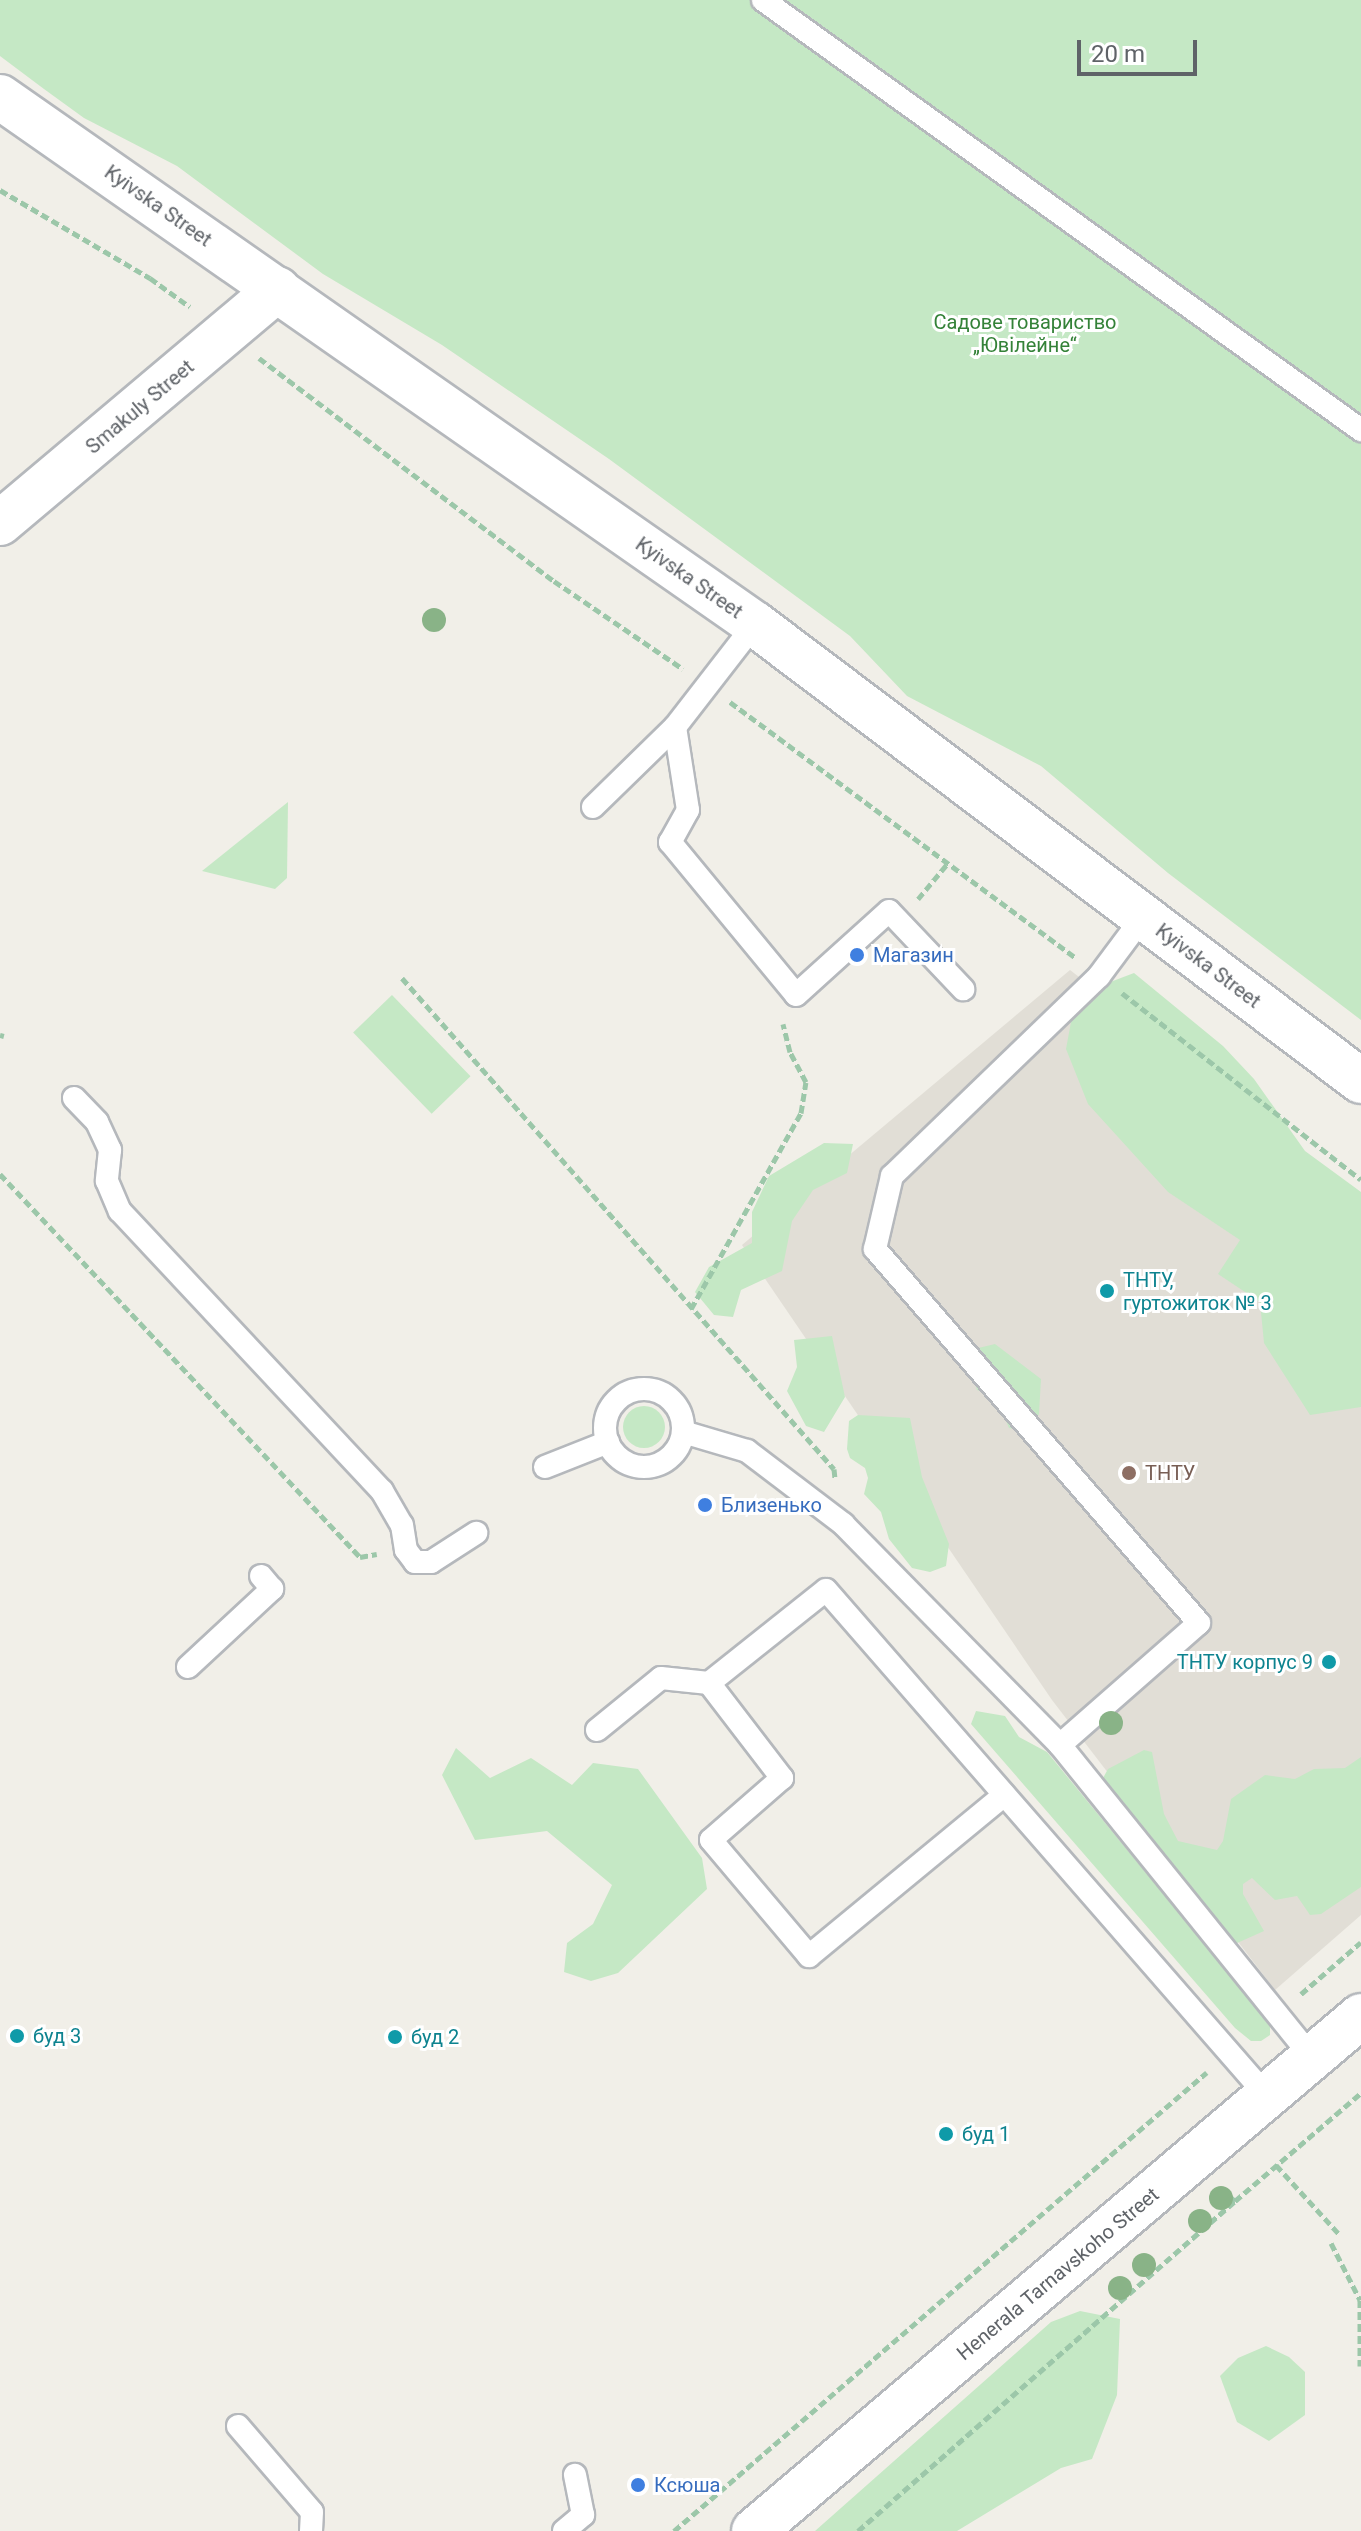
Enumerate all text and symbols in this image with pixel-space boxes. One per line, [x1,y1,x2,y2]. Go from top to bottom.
scale bar [1081,24,1201,74]
text: 20 m [1091,40,1145,68]
street label: Kyivska Street [100,160,216,252]
park label: Садове товариство „Ювілейне“ [933,311,1117,358]
street label: Smakuly Street [81,355,199,459]
street label: Kyivska Street [631,532,747,624]
street label: Kyivska Street [1151,919,1265,1013]
place label: Магазин [873,943,954,967]
marker: Магазин [848,946,866,964]
place label: ТНТУ, гуртожиток № 3 [1123,1268,1272,1315]
marker: ТНТУ, гуртожиток № 3 [1098,1282,1116,1300]
place label: ТНТУ [1145,1461,1195,1485]
marker: ТНТУ [1120,1464,1138,1482]
place label: Близенько [721,1493,822,1517]
marker: Близенько [696,1496,714,1514]
place label: ТНТУ корпус 9 [1177,1650,1313,1674]
marker: ТНТУ корпус 9 [1320,1653,1338,1671]
place label: буд 3 [33,2024,81,2048]
place label: буд 2 [411,2025,459,2049]
marker: буд 3 [8,2027,26,2045]
marker: буд 2 [386,2028,404,2046]
place label: буд 1 [962,2122,1010,2146]
marker: буд 1 [937,2125,955,2143]
street label: Henerala Tarnavskoho Street [952,2182,1164,2366]
place label: Ксюша [654,2473,720,2497]
marker: Ксюша [629,2476,647,2494]

